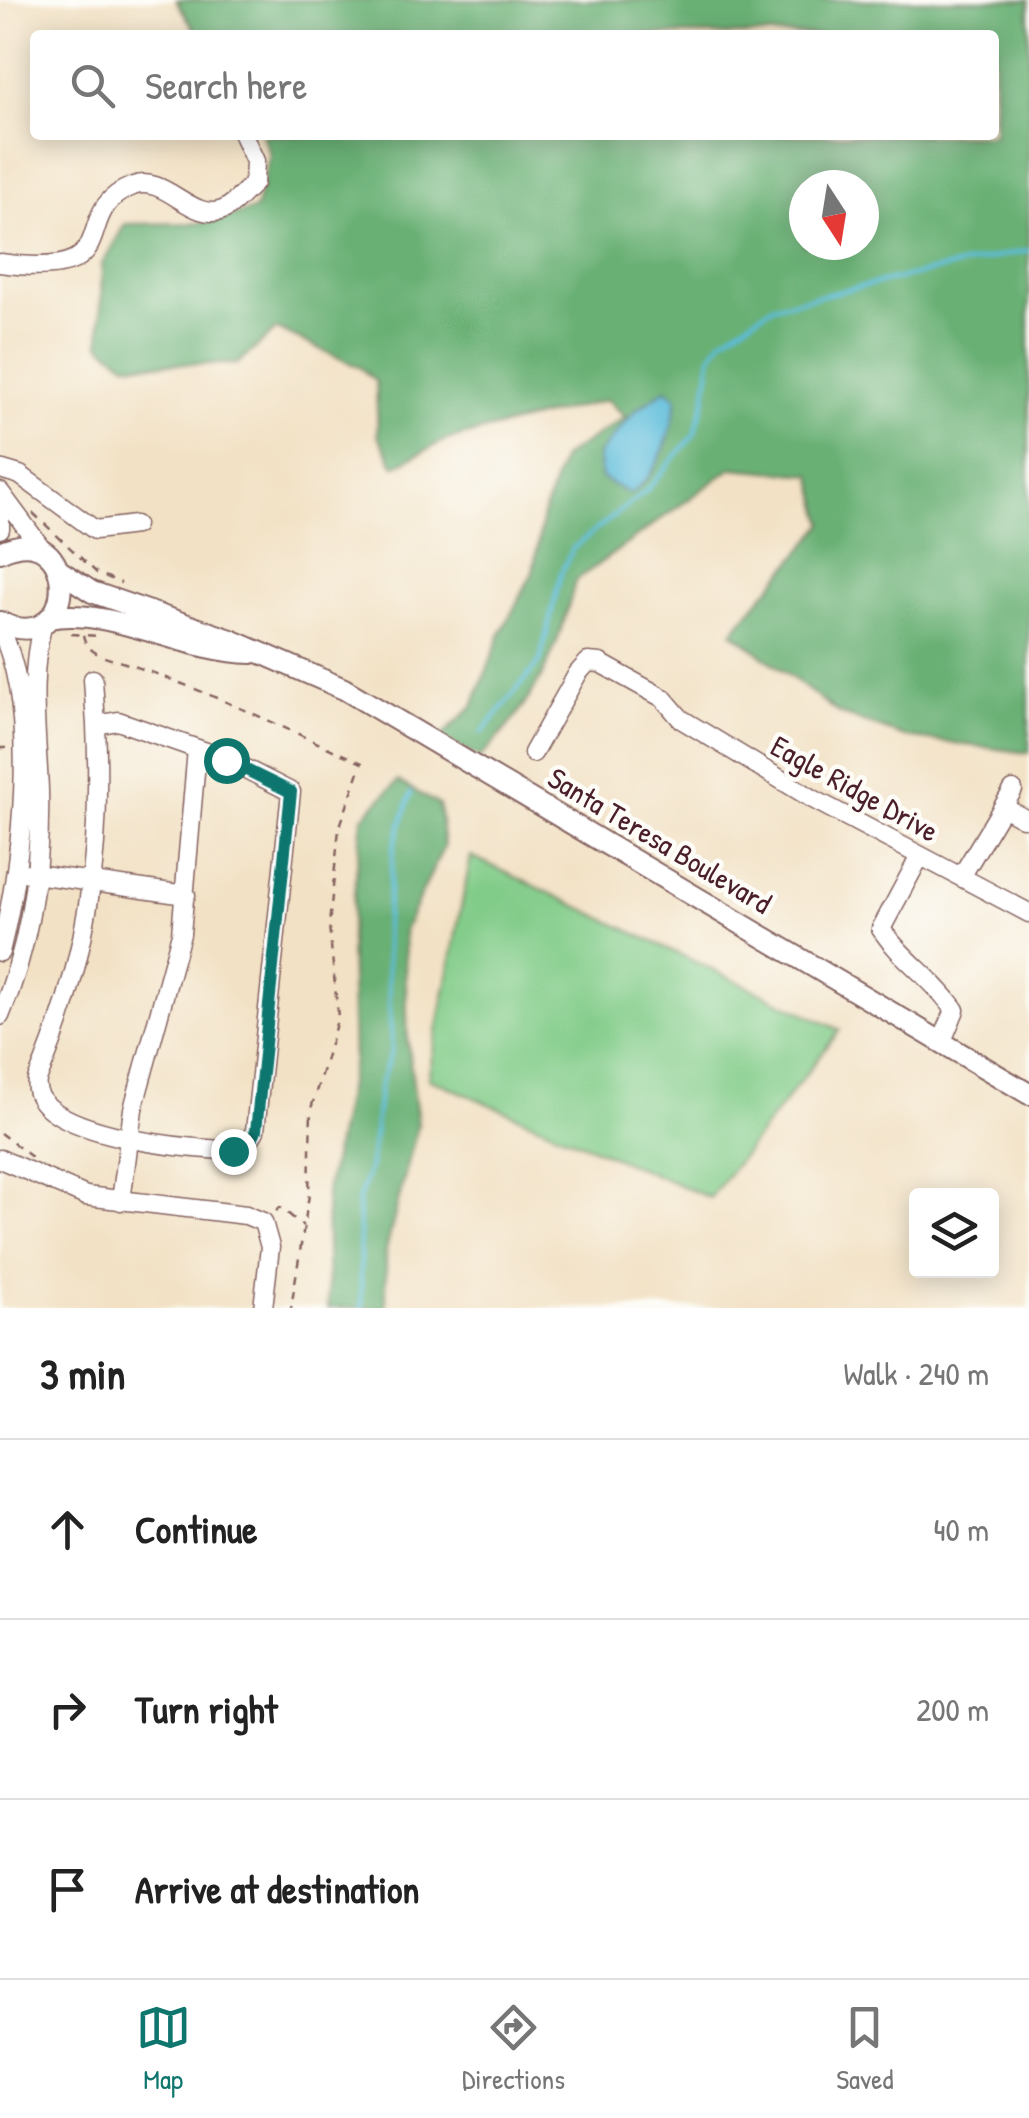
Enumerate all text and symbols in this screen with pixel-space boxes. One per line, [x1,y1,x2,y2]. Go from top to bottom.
search box [30,30,999,140]
icon: search [65,58,120,113]
text: Search here [145,59,307,111]
north arrow [789,170,879,260]
street label: Eagle Ridge Drive [764,725,946,851]
route start [204,738,250,784]
street label: Santa Teresa Boulevard [541,757,779,923]
route end [211,1129,257,1175]
map controls [909,1188,999,1278]
button: layers [909,1188,999,1278]
text: 3 min [40,1345,125,1402]
text: Walk · 240 m [843,1352,989,1395]
icon: ahead [40,1502,95,1557]
text: Continue [135,1503,257,1555]
text: 40 m [934,1508,989,1551]
icon: right [40,1682,95,1737]
text: Turn right [135,1683,278,1735]
text: 200 m [916,1688,989,1731]
icon: arrive [40,1862,95,1917]
text: Arrive at destination [135,1863,419,1915]
tab: Map [136,2000,191,2098]
tab: Directions [462,2000,565,2098]
tab: Saved [836,2000,893,2098]

